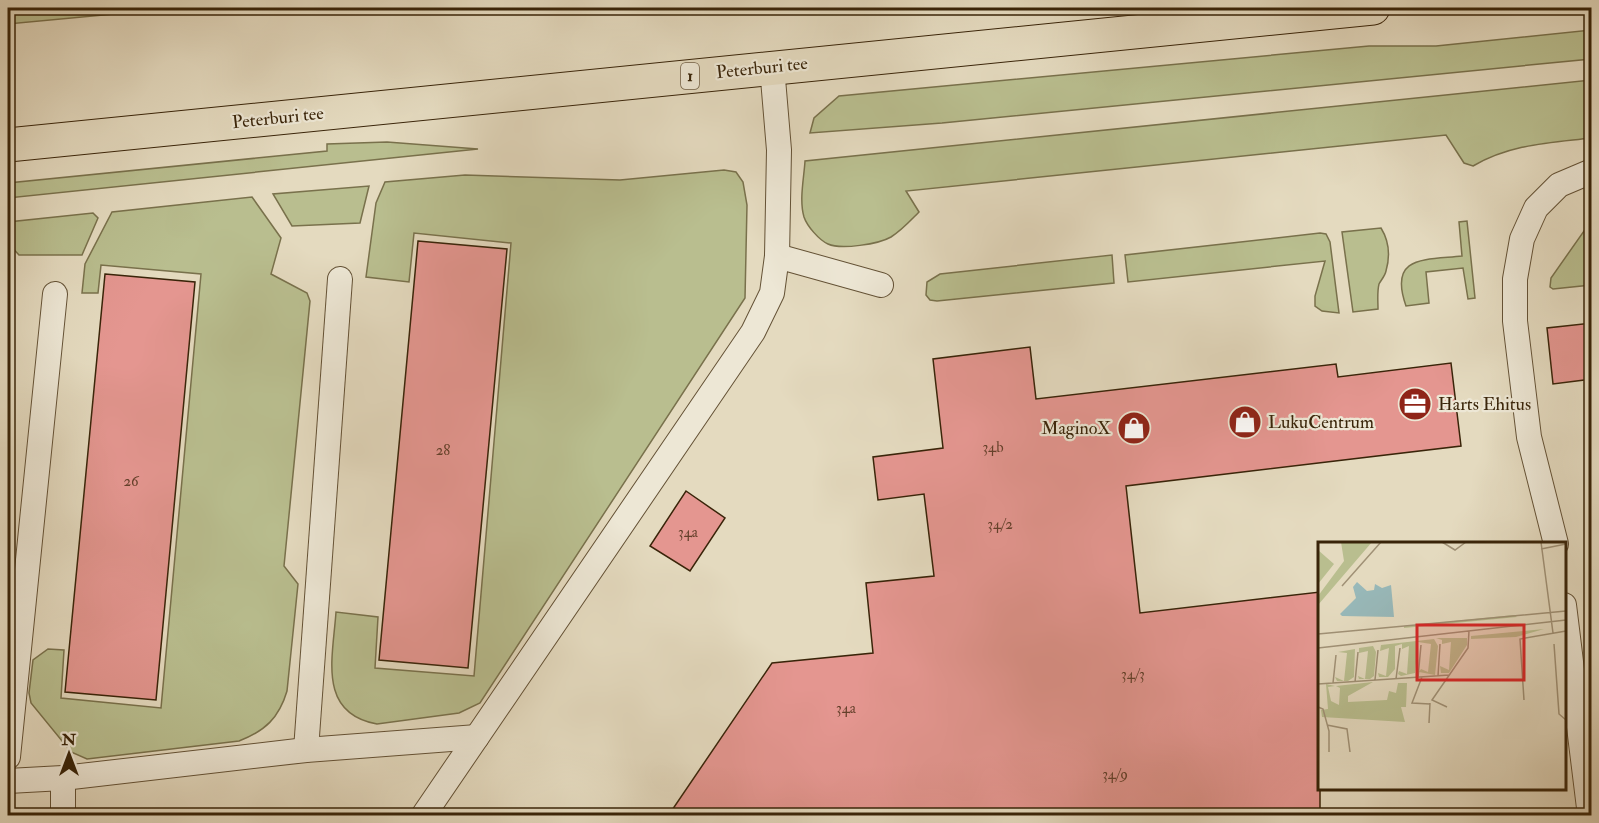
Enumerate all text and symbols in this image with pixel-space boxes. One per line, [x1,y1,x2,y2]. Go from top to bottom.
street label: Peterburi tee [715,52,809,84]
road number: 1 [681,63,699,89]
street label: Peterburi tee [231,102,325,134]
office icon: Harts Ehitus [1397,386,1433,422]
place label: Harts Ehitus [1438,393,1531,416]
shop icon: LukuCentrum [1227,404,1263,440]
shop icon: MaginoX [1116,410,1152,446]
place label: LukuCentrum [1268,411,1374,434]
place label: MaginoX [1041,417,1111,440]
house number: 34b [982,438,1004,457]
house number: 28 [436,441,450,460]
house number: 26 [123,472,140,491]
house number: 34/2 [987,515,1013,534]
house number: 34a [678,523,699,542]
inset map [1318,542,1566,790]
house number: 34/3 [1121,665,1145,684]
house number: 34a [836,699,857,718]
north arrow [39,724,99,784]
text: N [61,730,77,750]
house number: 34/9 [1102,765,1128,784]

